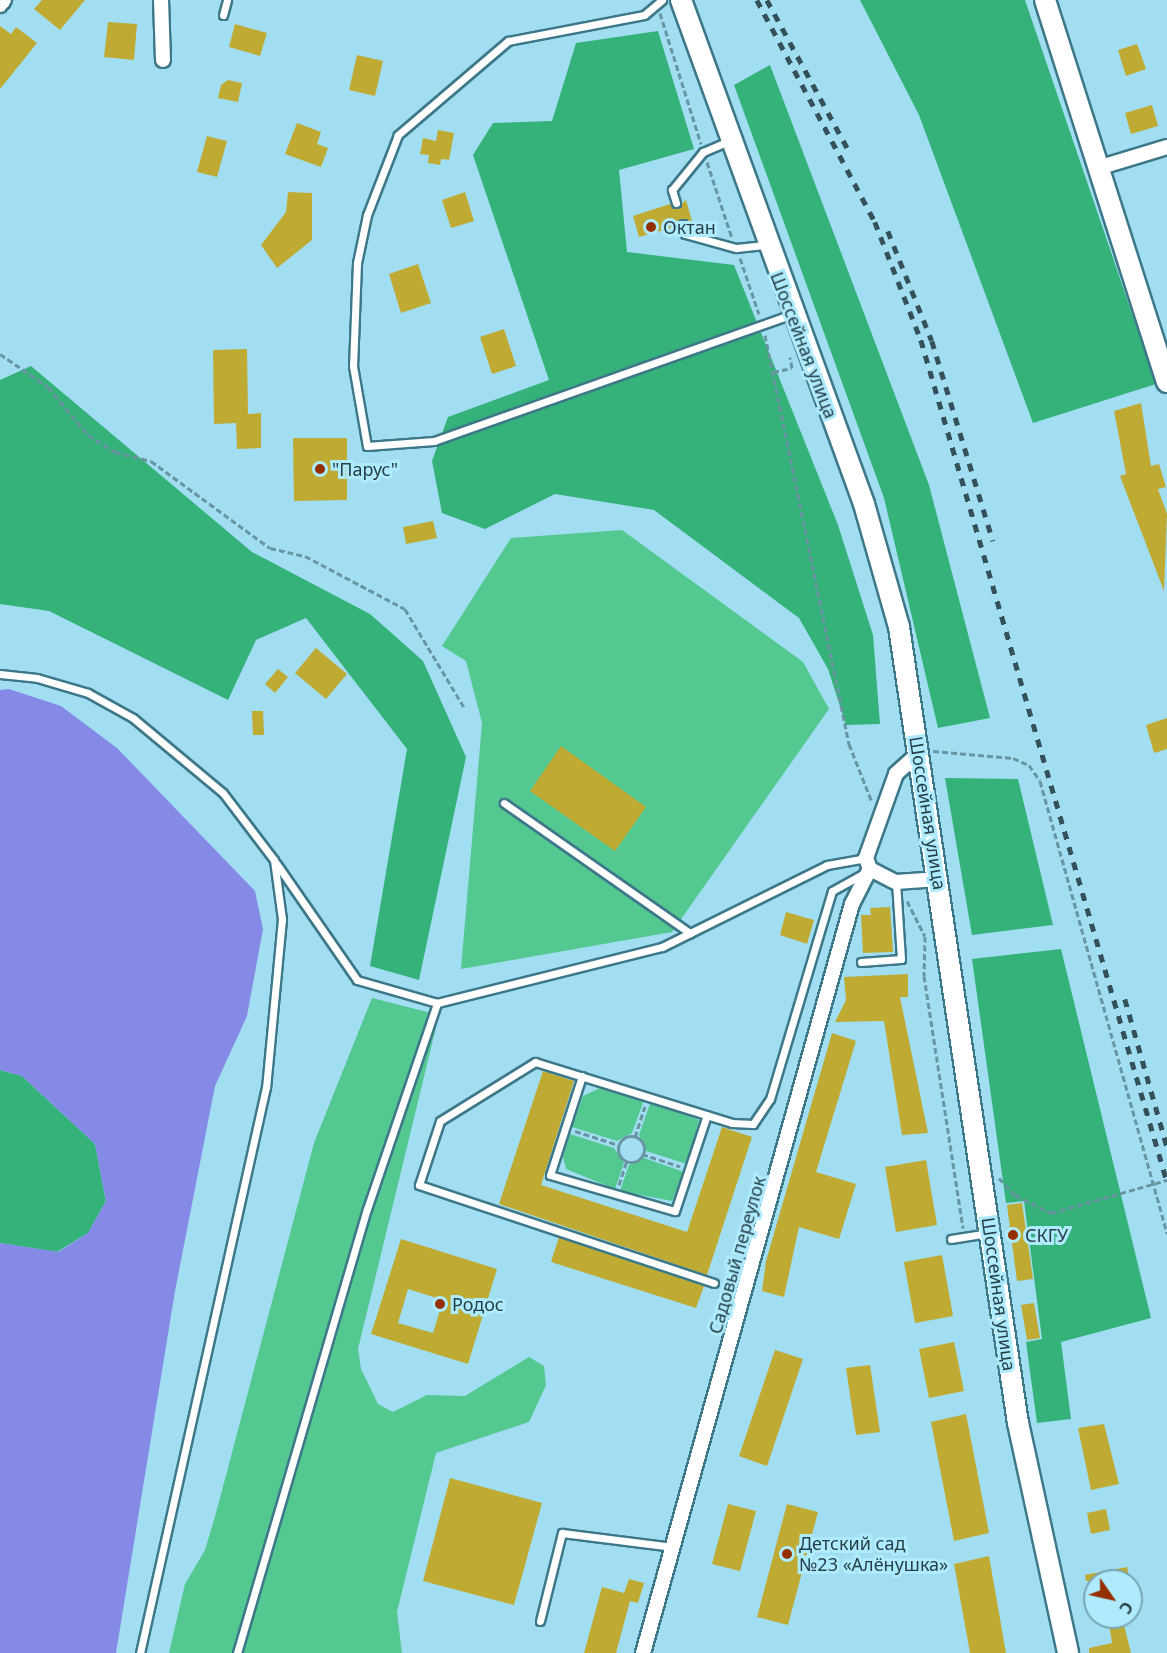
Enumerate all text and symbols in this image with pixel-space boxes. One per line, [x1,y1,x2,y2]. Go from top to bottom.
place label: Октан [663,216,716,238]
marker: Октан [644,220,658,234]
street label: Шоссейная улица [766,269,842,421]
place label: "Парус" [332,458,398,480]
marker: "Парус" [313,462,327,476]
street label: Шоссейная улица [905,735,951,891]
street label: Садовый переулок [704,1174,770,1336]
street label: Шоссейная улица [978,1216,1020,1372]
place label: СКГУ [1025,1224,1068,1246]
marker: СКГУ [1006,1228,1020,1242]
place label: Родос [452,1293,504,1315]
marker: Родос [433,1297,447,1311]
place label: Детский сад №23 «Алёнушка» [799,1533,948,1576]
marker: Детский сад №23 «Алёнушка» [780,1547,794,1561]
north arrow [1083,1569,1143,1629]
text: С [1114,1598,1138,1618]

